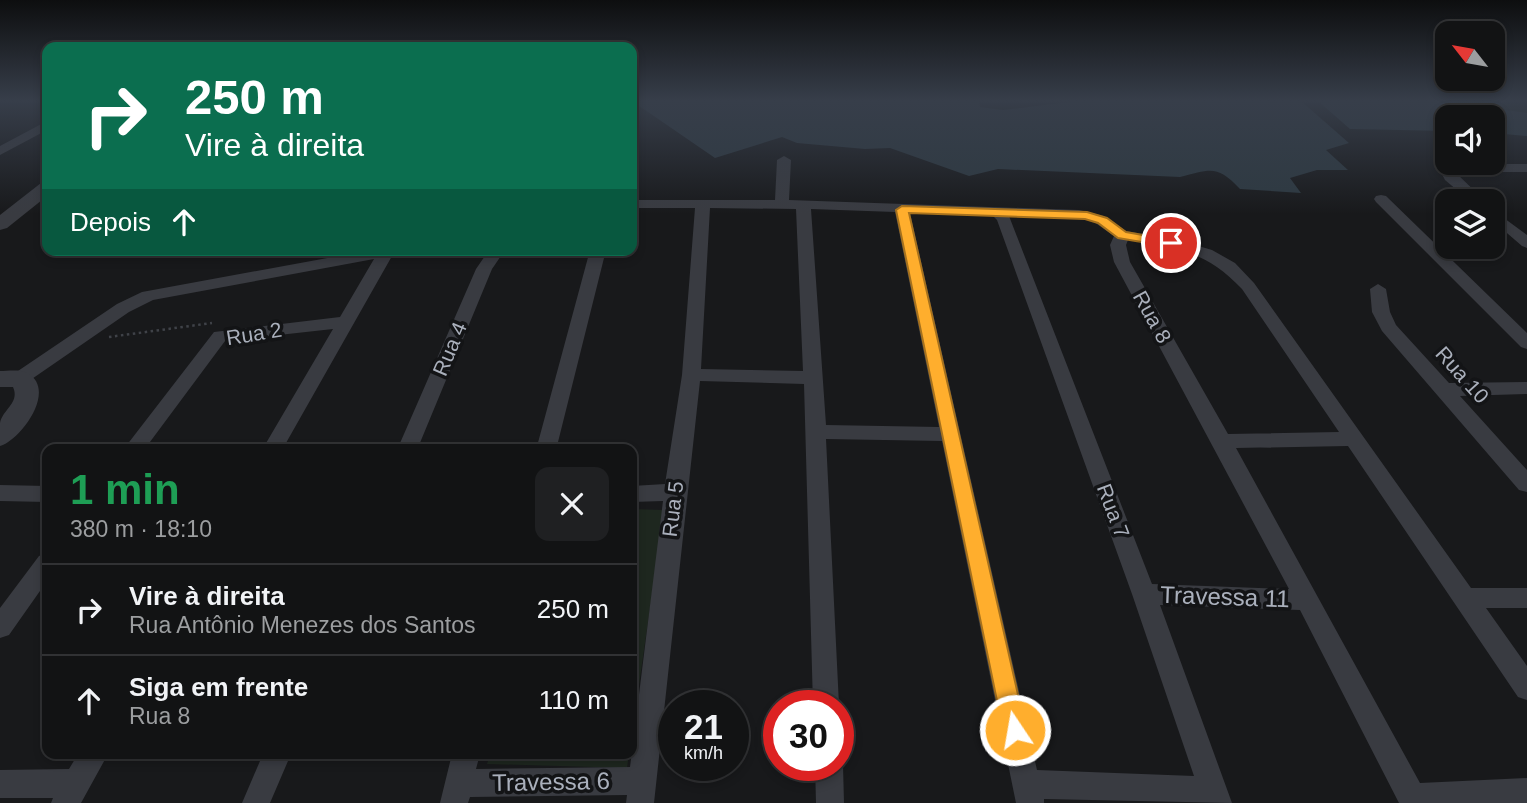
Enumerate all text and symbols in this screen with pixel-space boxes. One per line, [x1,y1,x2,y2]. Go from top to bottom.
north arrow [1435,21,1505,91]
map controls [1435,21,1505,259]
icon: right [70,70,161,161]
text: 250 m [185,70,324,124]
button: sound [1435,105,1505,175]
text: Vire à direita [185,127,364,163]
button: layers [1435,189,1505,259]
icon: ahead [165,203,203,241]
text: Depois [70,207,151,237]
pin [1141,213,1201,273]
icon: arrive [1152,224,1190,262]
street label: Rua 8 [1129,287,1176,347]
street label: Rua 2 [224,318,283,349]
street label: Rua 4 [428,318,471,379]
street label: Rua 10 [1431,342,1494,408]
text: 1 min [70,466,180,513]
button: close [535,467,609,541]
street label: Rua 5 [658,480,687,538]
street label: Rua 7 [1093,481,1134,541]
text: 380 m · 18:10 [70,516,212,542]
text: Vire à direita [129,581,285,611]
street label: Travessa 11 [1160,581,1290,612]
icon: right [70,591,108,629]
text: 250 m [537,594,609,624]
text: Rua Antônio Menezes dos Santos [129,612,476,638]
text: Siga em frente [129,672,308,702]
icon: ahead [70,682,108,720]
text: 110 m [539,685,609,715]
speed limit sign: 30 [763,690,854,781]
position arrow [978,693,1052,767]
text: Rua 8 [129,703,190,729]
text: 21 [684,707,723,746]
text: km/h [684,743,723,763]
street label: Travessa 6 [492,767,610,796]

